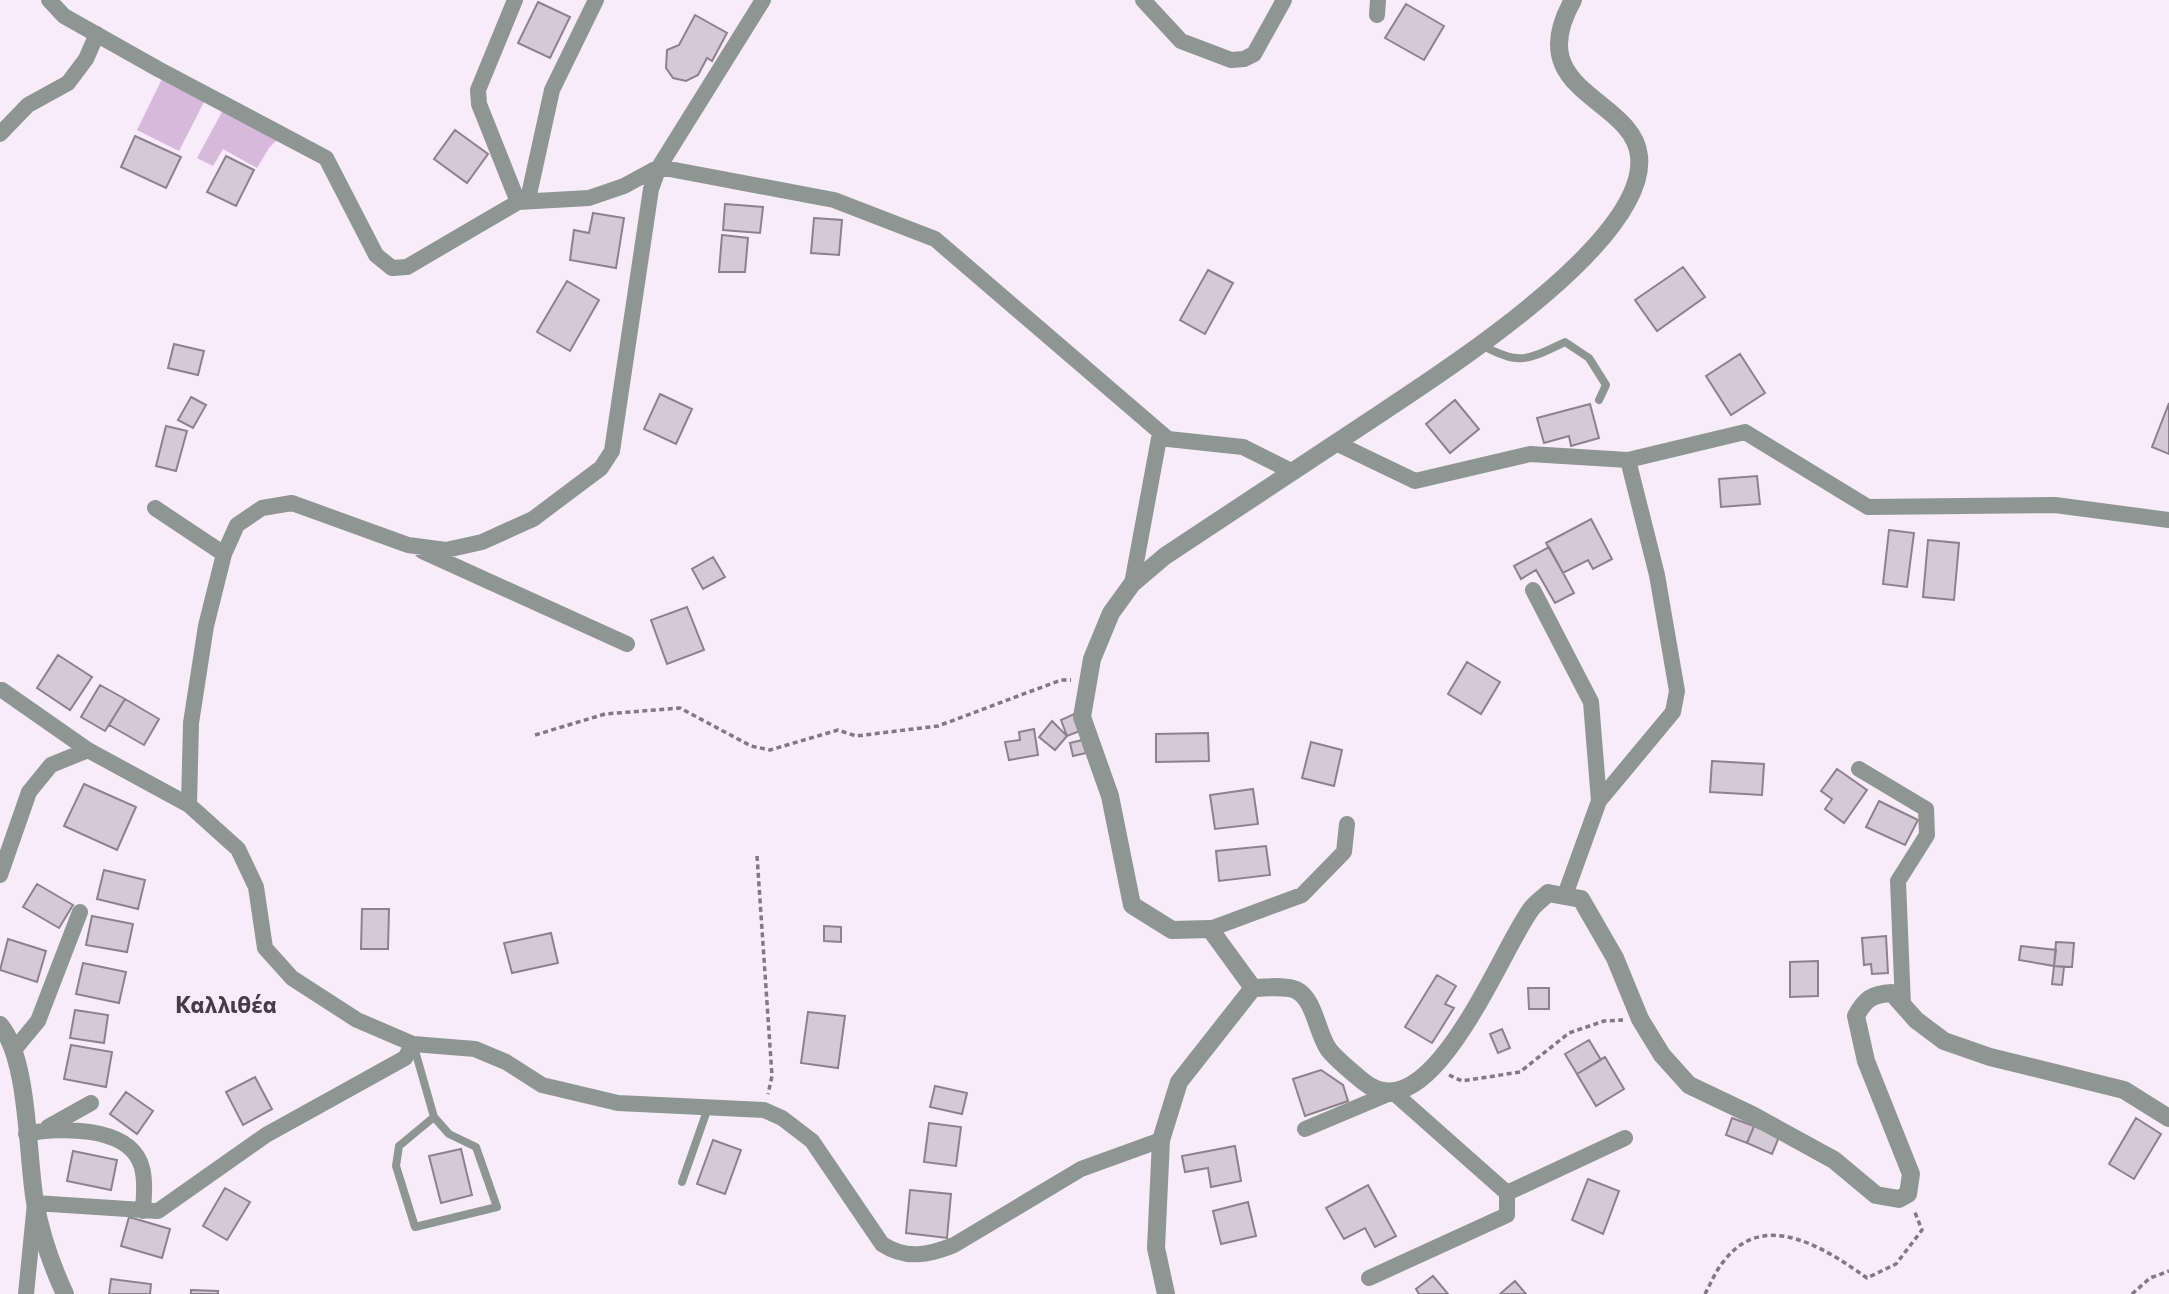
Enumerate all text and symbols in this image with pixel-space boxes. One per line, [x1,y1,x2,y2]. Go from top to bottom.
district label: Καλλιθέα [175,990,277,1018]

